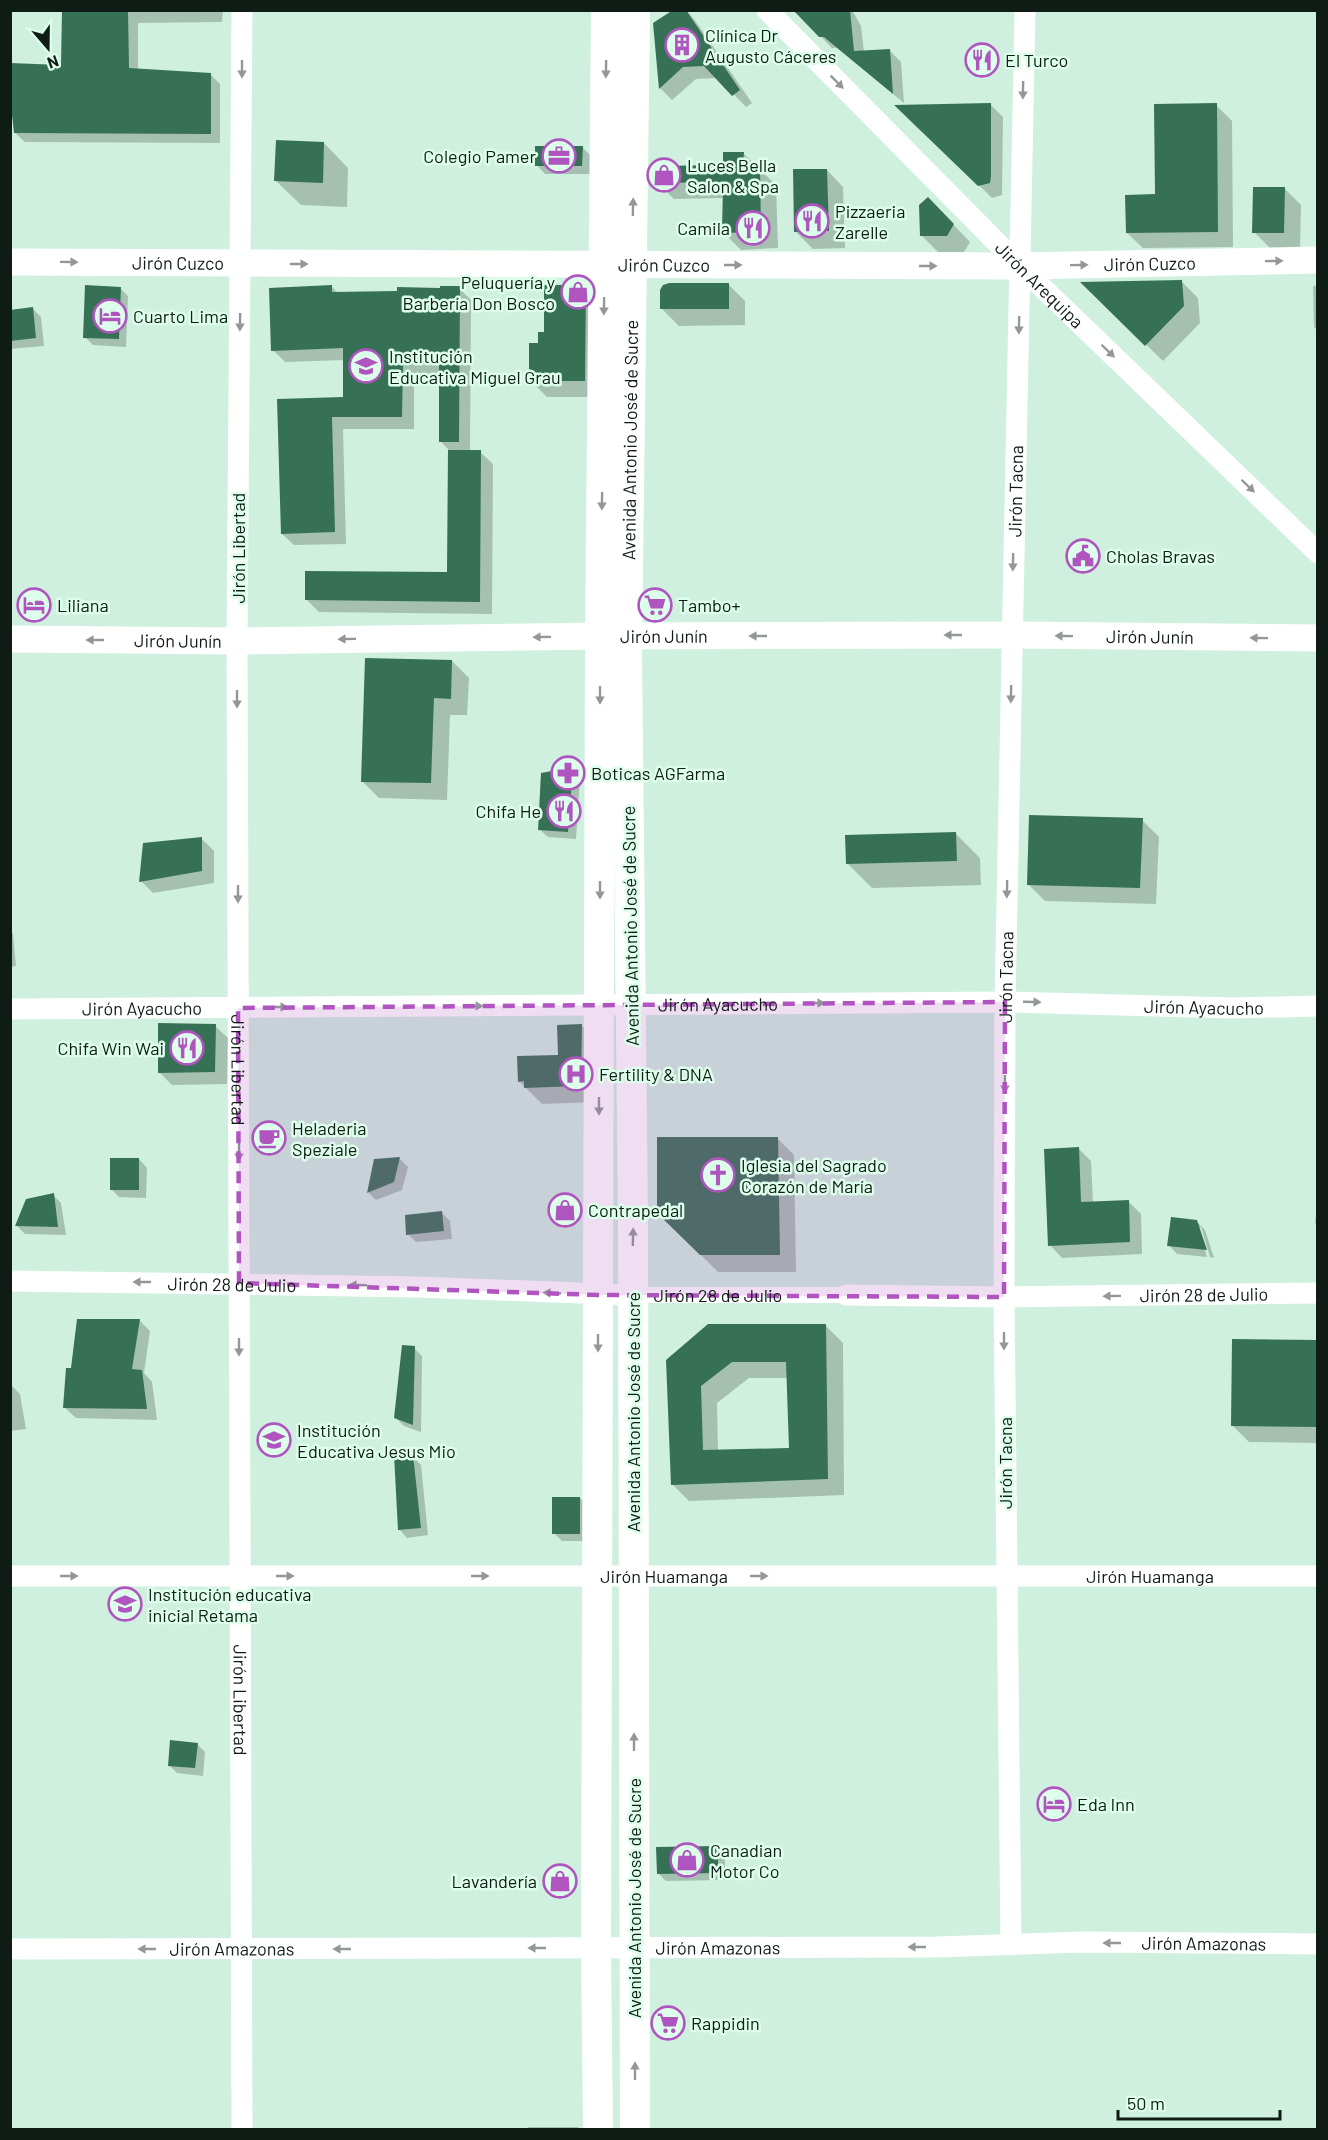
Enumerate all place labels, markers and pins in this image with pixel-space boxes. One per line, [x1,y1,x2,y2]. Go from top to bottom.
place label: Clínica Dr Augusto Cáceres [705,24,837,67]
building icon: Clínica Dr Augusto Cáceres [664,27,700,63]
restaurant icon: El Turco [964,42,1000,78]
place label: El Turco [1005,49,1068,71]
office icon: Colegio Pamer [541,138,577,174]
place label: Colegio Pamer [423,145,536,167]
place label: Luces Bella Salon & Spa [687,154,779,197]
shop icon: Luces Bella Salon & Spa [646,157,682,193]
place label: Pizzaeria Zarelle [835,200,905,243]
restaurant icon: Pizzaeria Zarelle [794,203,830,239]
restaurant icon: Camila [735,210,771,246]
place label: Camila [677,217,730,239]
place label: Peluquería y Barbería Don Bosco [403,271,555,314]
shop icon: Peluquería y Barbería Don Bosco [560,274,596,310]
hotel icon: Cuarto Lima [92,298,128,334]
place label: Cuarto Lima [133,305,228,327]
place label: Institución Educativa Miguel Grau [389,345,561,388]
school or university icon: Institución Educativa Miguel Grau [348,348,384,384]
public building icon: Cholas Bravas [1065,538,1101,574]
place label: Cholas Bravas [1106,545,1215,567]
hotel icon: Liliana [16,587,52,623]
supermarket icon: Tambo+ [637,587,673,623]
place label: Liliana [57,594,109,616]
place label: Tambo+ [678,594,741,616]
pharmacy icon: Boticas AGFarma [550,755,586,791]
place label: Boticas AGFarma [591,762,725,784]
restaurant icon: Chifa He [546,793,582,829]
place label: Chifa He [476,800,541,822]
restaurant icon: Chifa Win Wai [169,1030,205,1066]
place label: Chifa Win Wai [57,1037,164,1059]
hospital icon: Fertility & DNA [558,1056,594,1092]
place label: Fertility & DNA [599,1063,713,1085]
place label: Heladeria Speziale [292,1117,366,1160]
cafe icon: Heladeria Speziale [251,1120,287,1156]
place label: Iglesia del Sagrado Corazón de María [741,1154,887,1197]
church icon: Iglesia del Sagrado Corazón de María [700,1157,736,1193]
shop icon: Contrapedal [547,1192,583,1228]
place label: Contrapedal [588,1199,683,1221]
place label: Institución Educativa Jesus Mio [297,1419,456,1462]
school or university icon: Institución Educativa Jesus Mio [256,1422,292,1458]
place label: Institución educativa inicial Retama [148,1583,312,1626]
school or university icon: Institución educativa inicial Retama [107,1586,143,1622]
hotel icon: Eda Inn [1036,1786,1072,1822]
place label: Eda Inn [1077,1793,1135,1815]
place label: Canadian Motor Co [710,1839,782,1882]
shop icon: Canadian Motor Co [669,1842,705,1878]
shop icon: Lavandería [542,1863,578,1899]
place label: Lavandería [452,1870,537,1892]
supermarket icon: Rappidin [650,2005,686,2041]
place label: Rappidin [691,2012,760,2034]

